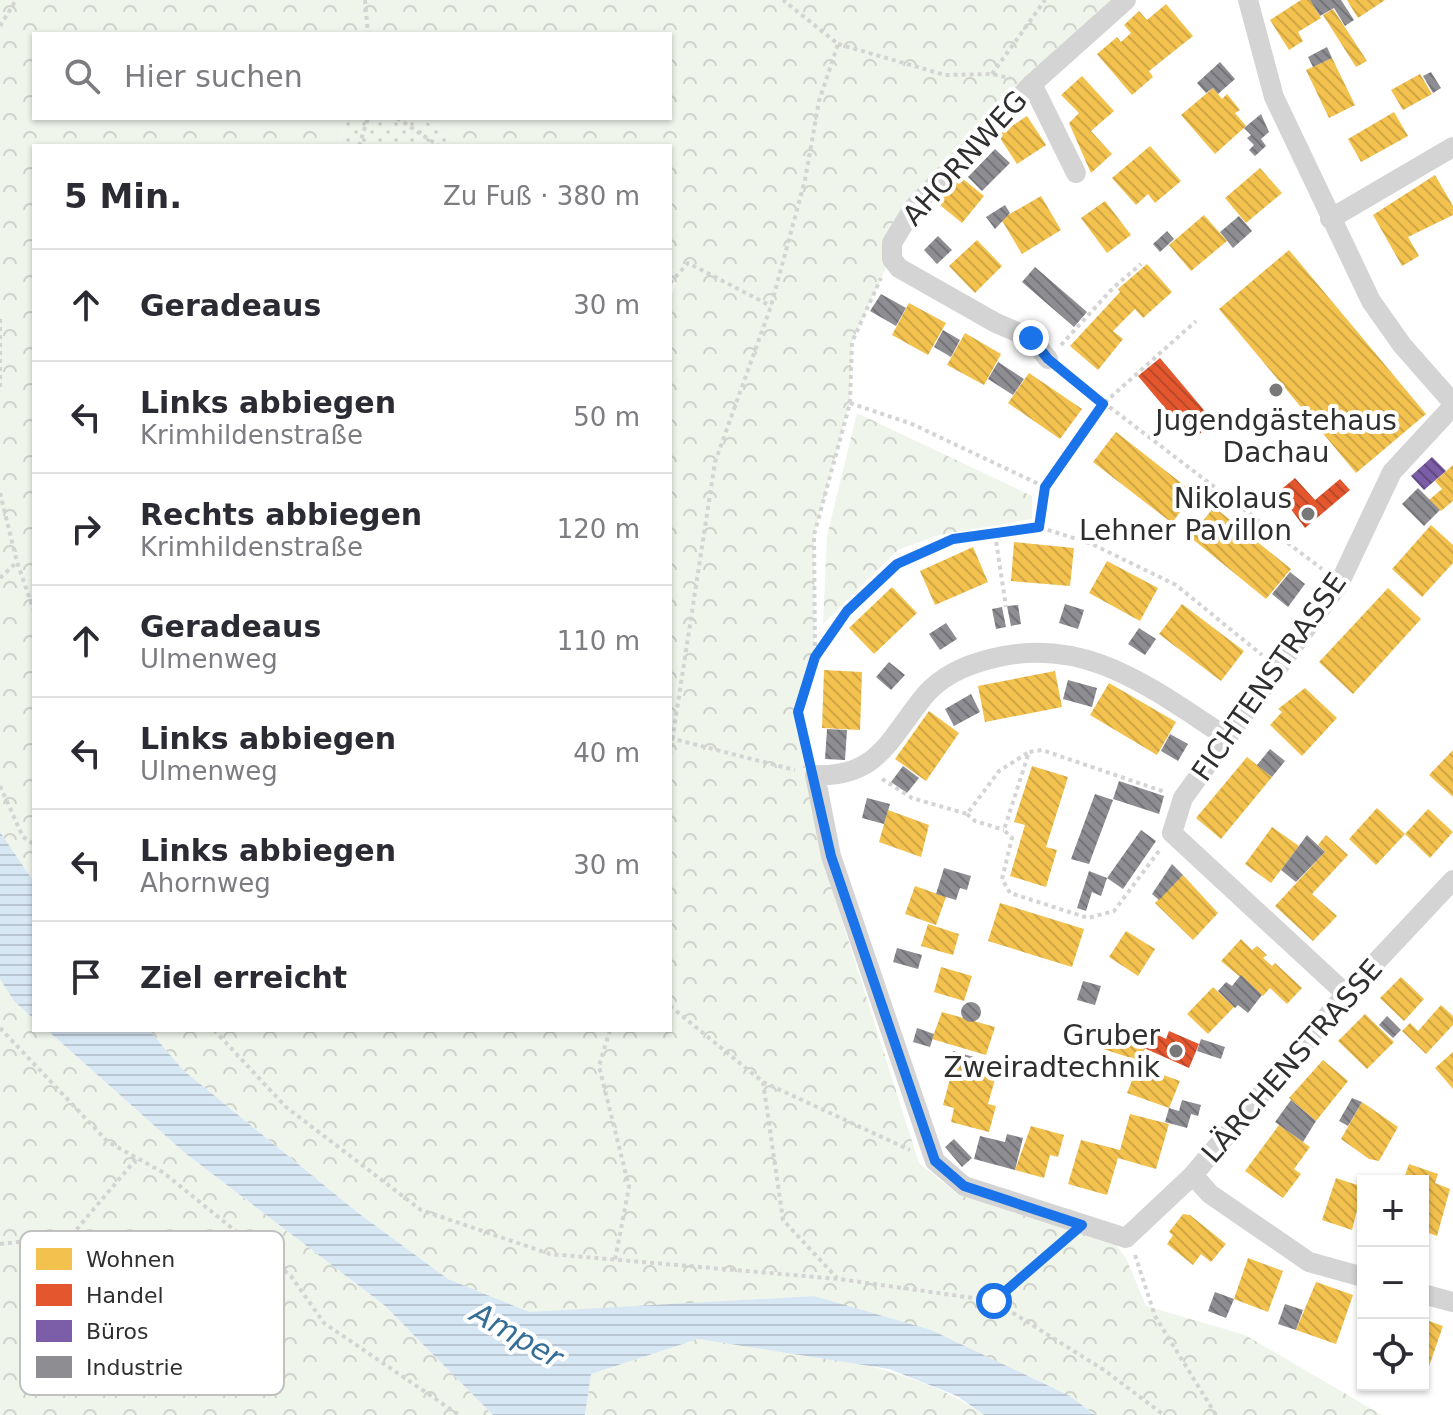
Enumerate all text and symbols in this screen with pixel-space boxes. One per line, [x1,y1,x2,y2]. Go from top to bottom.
search box [32,32,672,120]
icon: search [60,54,104,98]
text: Hier suchen [124,59,303,94]
street label: AHORNWEG [896,84,1034,232]
text: 5 Min. [64,176,182,216]
text: Zu Fuß · 380 m [443,181,640,211]
icon: ahead [64,283,108,327]
text: Geradeaus [140,288,321,323]
text: 30 m [573,290,640,320]
route end [1013,320,1049,356]
marker: Jugendgästehaus Dachau [1267,381,1285,399]
text: Links abbiegen [140,385,396,420]
icon: left [64,395,108,439]
text: 50 m [573,402,640,432]
place label: Jugendgästehaus Dachau [1153,404,1397,469]
text: Krimhildenstraße [140,420,363,450]
place label: Nikolaus Lehner Pavillon [1079,482,1292,547]
text: Rechts abbiegen [140,497,422,532]
marker: Nikolaus Lehner Pavillon [1299,505,1317,523]
icon: right [64,507,108,551]
text: 120 m [557,514,640,544]
text: Krimhildenstraße [140,532,363,562]
street label: FICHTENSTRASSE [1185,567,1353,787]
text: Geradeaus [140,609,321,644]
icon: ahead [64,619,108,663]
text: 110 m [557,626,640,656]
text: Ulmenweg [140,644,278,674]
text: Links abbiegen [140,721,396,756]
icon: left [64,731,108,775]
text: 40 m [573,738,640,768]
text: Ulmenweg [140,756,278,786]
text: Links abbiegen [140,833,396,868]
icon: left [64,843,108,887]
text: 30 m [573,850,640,880]
text: Ahornweg [140,868,271,898]
street label: LÄRCHENSTRASSE [1195,953,1389,1169]
icon: arrive [64,955,108,999]
text: Ziel erreicht [140,960,347,995]
place label: Gruber Zweiradtechnik [943,1019,1161,1084]
marker: Gruber Zweiradtechnik [1167,1042,1185,1060]
map controls [1357,1175,1429,1391]
button: + [1357,1175,1429,1247]
legend [20,1231,284,1395]
text: Wohnen [86,1247,175,1272]
button: − [1357,1247,1429,1319]
text: Handel [86,1283,164,1308]
route start [976,1283,1012,1319]
water label: Amper [463,1294,570,1376]
text: Büros [86,1319,149,1344]
button: locate [1357,1319,1429,1391]
text: Industrie [86,1355,183,1380]

